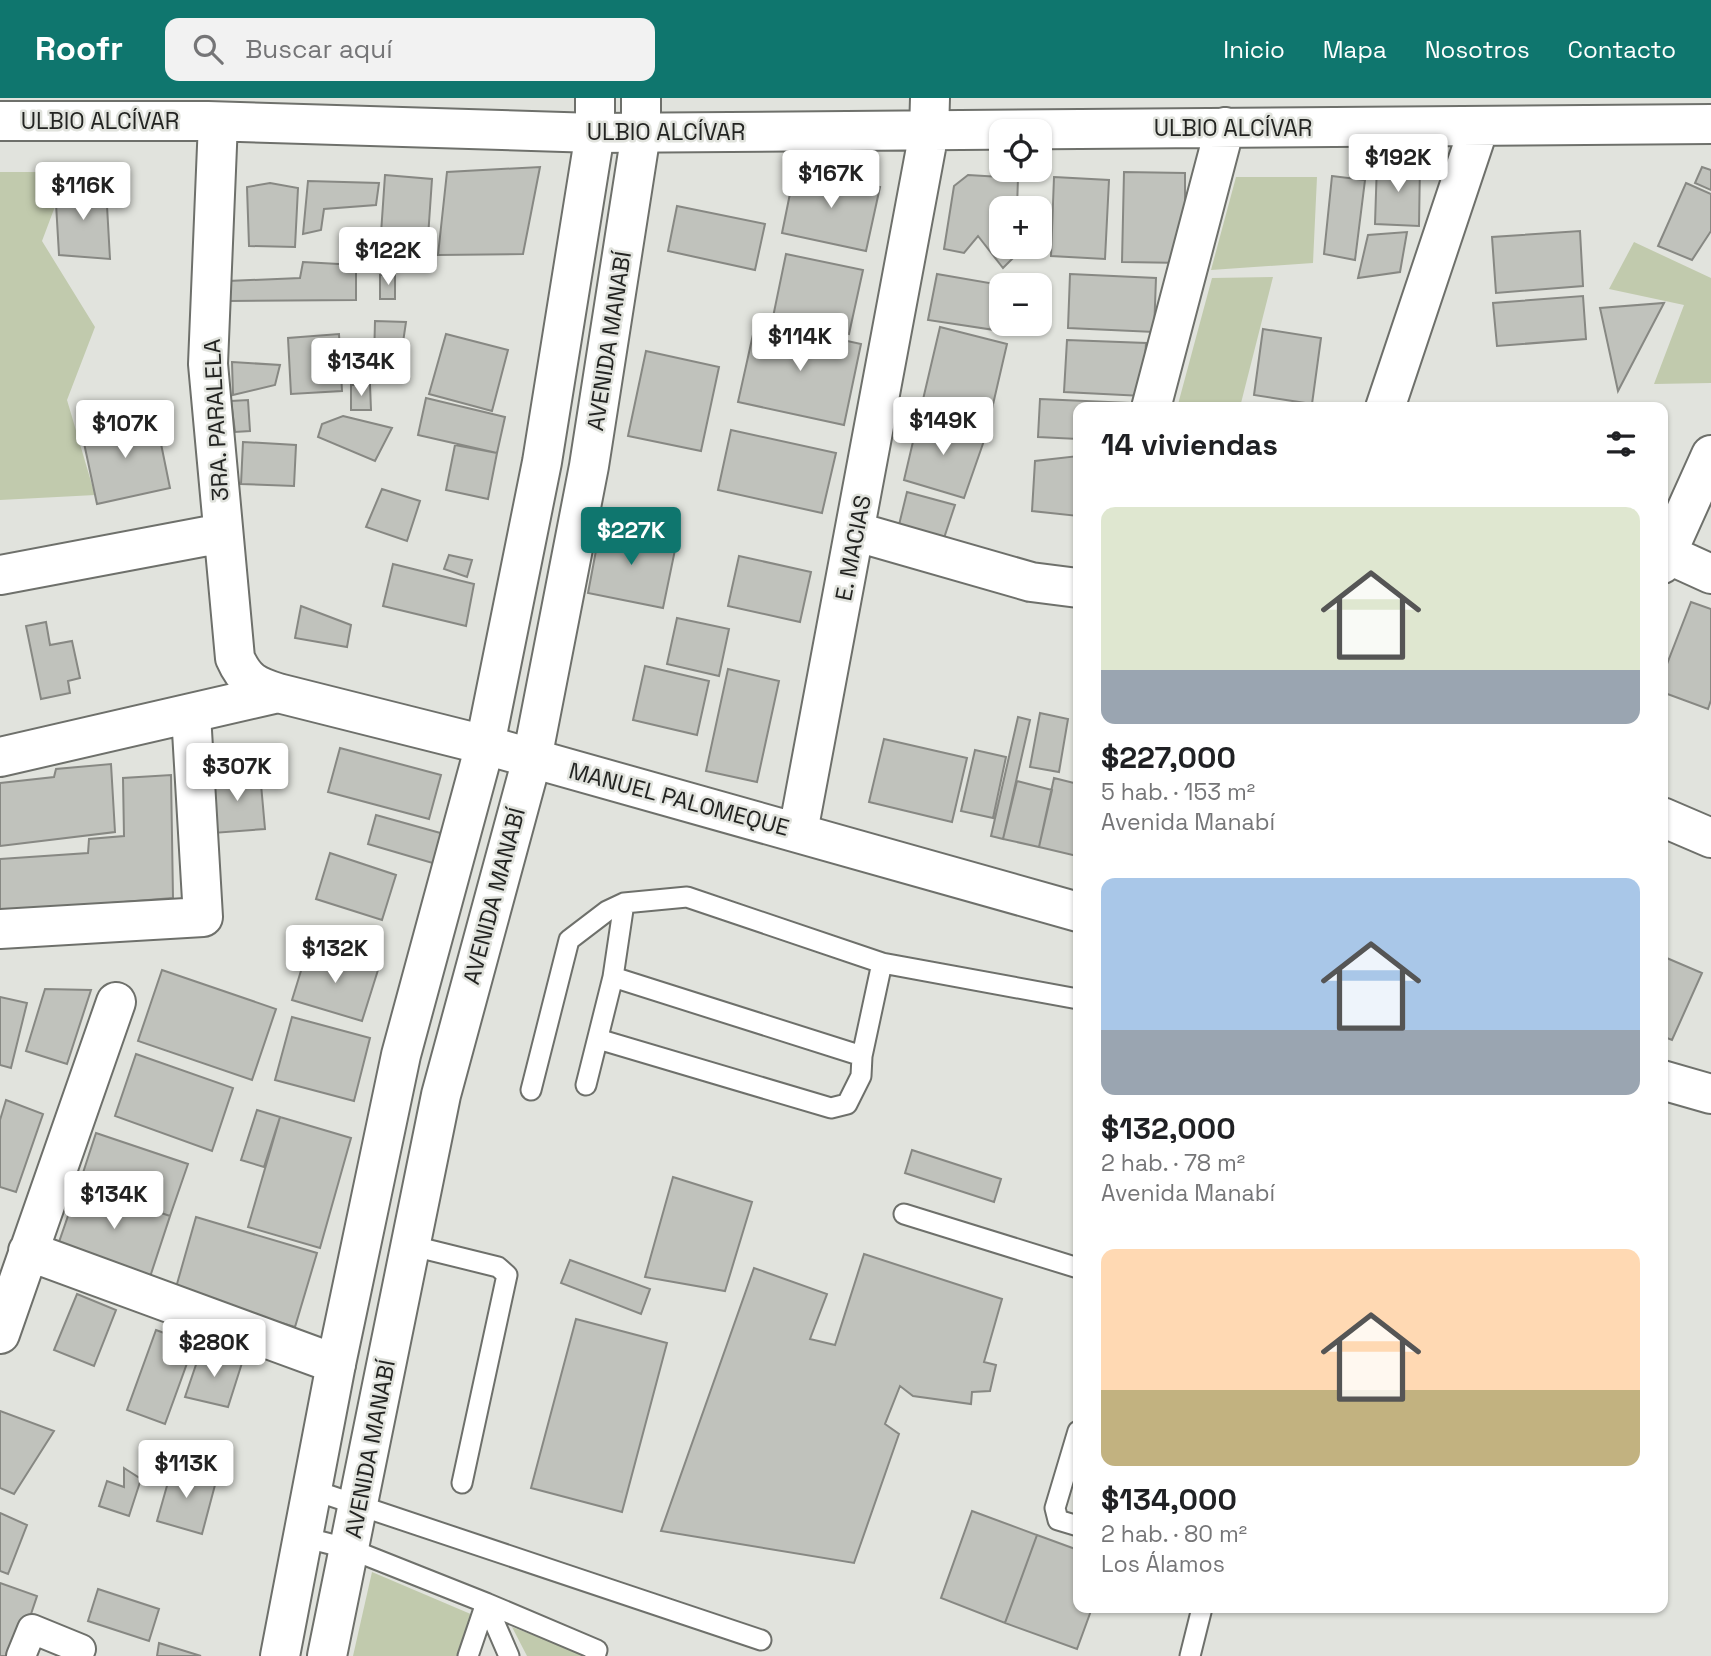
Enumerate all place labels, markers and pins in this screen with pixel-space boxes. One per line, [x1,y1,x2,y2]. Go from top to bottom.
pin: $192K [1349,134,1447,194]
pin: $167K [782,150,880,210]
pin: $116K [34,162,132,222]
pin: $122K [339,228,437,287]
pin: $114K [751,314,849,373]
pin: $134K [312,338,410,398]
pin: $149K [894,398,992,457]
pin: $107K [76,400,174,460]
pin: $227K [582,508,680,567]
pin: $307K [188,744,286,803]
pin: $132K [286,926,384,985]
pin: $134K [65,1172,163,1231]
pin: $280K [165,1320,263,1379]
pin: $113K [137,1440,235,1500]

